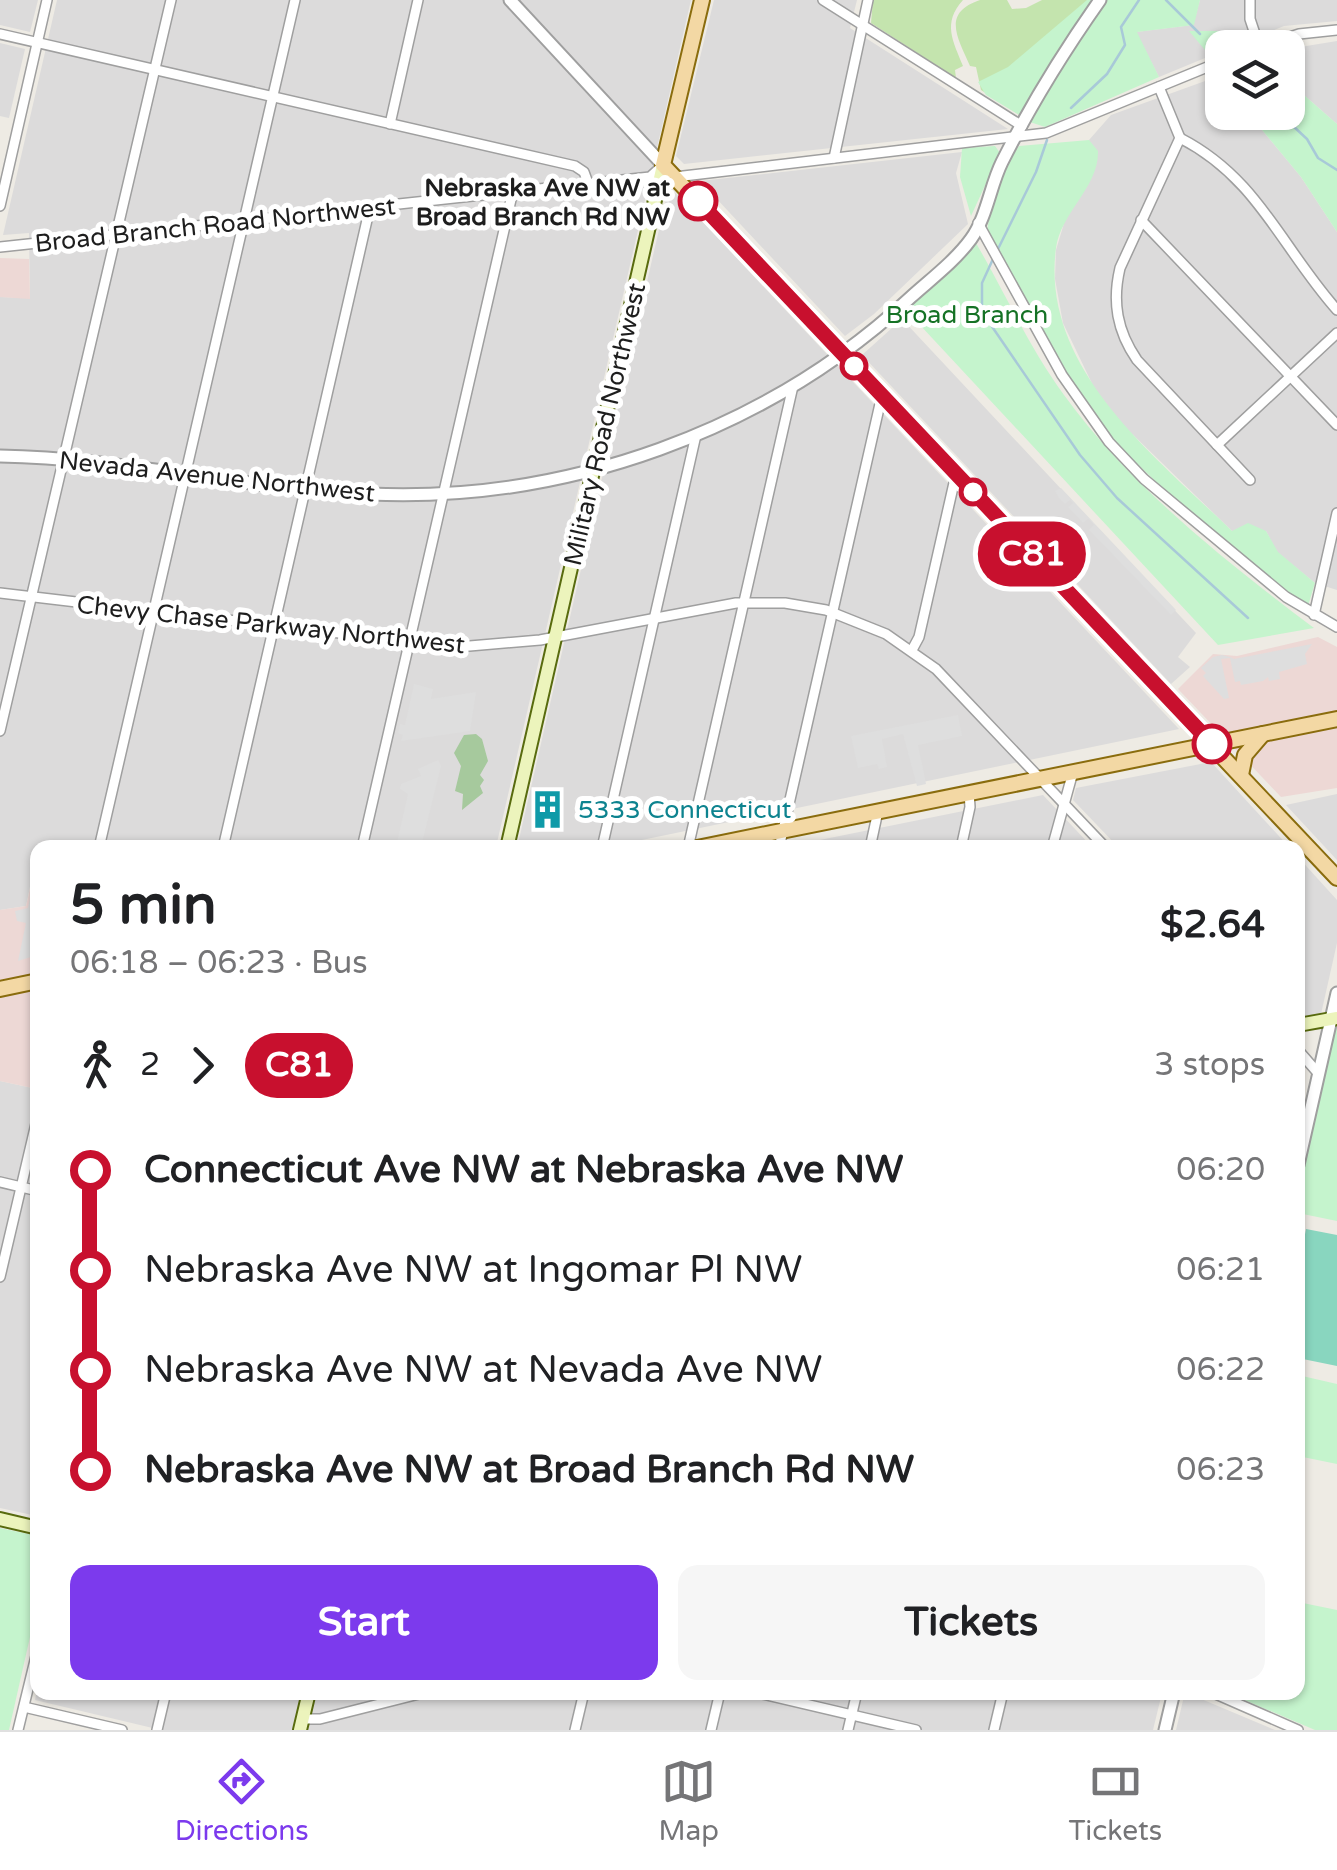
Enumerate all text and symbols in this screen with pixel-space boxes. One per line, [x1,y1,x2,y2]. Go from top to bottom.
map controls [1205,30,1305,130]
button: layers [1205,30,1305,130]
place label: Nebraska Ave NW at Broad Branch Rd NW [416,173,671,232]
marker: Nebraska Ave NW at Broad Branch Rd NW [679,182,717,220]
street label: Broad Branch Road Northwest [33,191,397,259]
street label: Military Road Northwest [558,279,652,569]
park label: Broad Branch [886,300,1048,330]
unlabelled marker [841,353,867,379]
street label: Nevada Avenue Northwest [57,445,377,509]
unlabelled marker [960,479,986,505]
line badge: C81 [974,522,1090,586]
text: C81 [998,533,1066,575]
street label: Chevy Chase Parkway Northwest [75,590,467,660]
unlabelled marker [1193,725,1231,763]
building icon: 5333 Connecticut [527,788,569,830]
place label: 5333 Connecticut [578,795,792,825]
text: 5 min [70,873,217,939]
text: $2.64 [1160,902,1265,948]
text: 06:18 – 06:23 · Bus [70,944,368,982]
icon: walk [70,1038,125,1093]
icon: forward [175,1038,230,1093]
text: C81 [265,1044,333,1086]
text: 2 [140,1046,160,1084]
text: 3 stops [1154,1046,1265,1084]
text: Connecticut Ave NW at Nebraska Ave NW [144,1147,903,1193]
text: 06:20 [1176,1151,1265,1189]
text: Nebraska Ave NW at Ingomar Pl NW [144,1247,802,1293]
text: 06:21 [1176,1251,1265,1289]
text: Nebraska Ave NW at Nevada Ave NW [144,1347,823,1393]
text: 06:22 [1176,1351,1265,1389]
text: Nebraska Ave NW at Broad Branch Rd NW [144,1447,914,1493]
text: 06:23 [1176,1451,1265,1489]
button: Start [70,1565,658,1680]
button: Tickets [678,1565,1265,1680]
tab: Directions [175,1754,309,1848]
tab: Map [658,1754,719,1848]
tab: Tickets [1069,1754,1162,1848]

